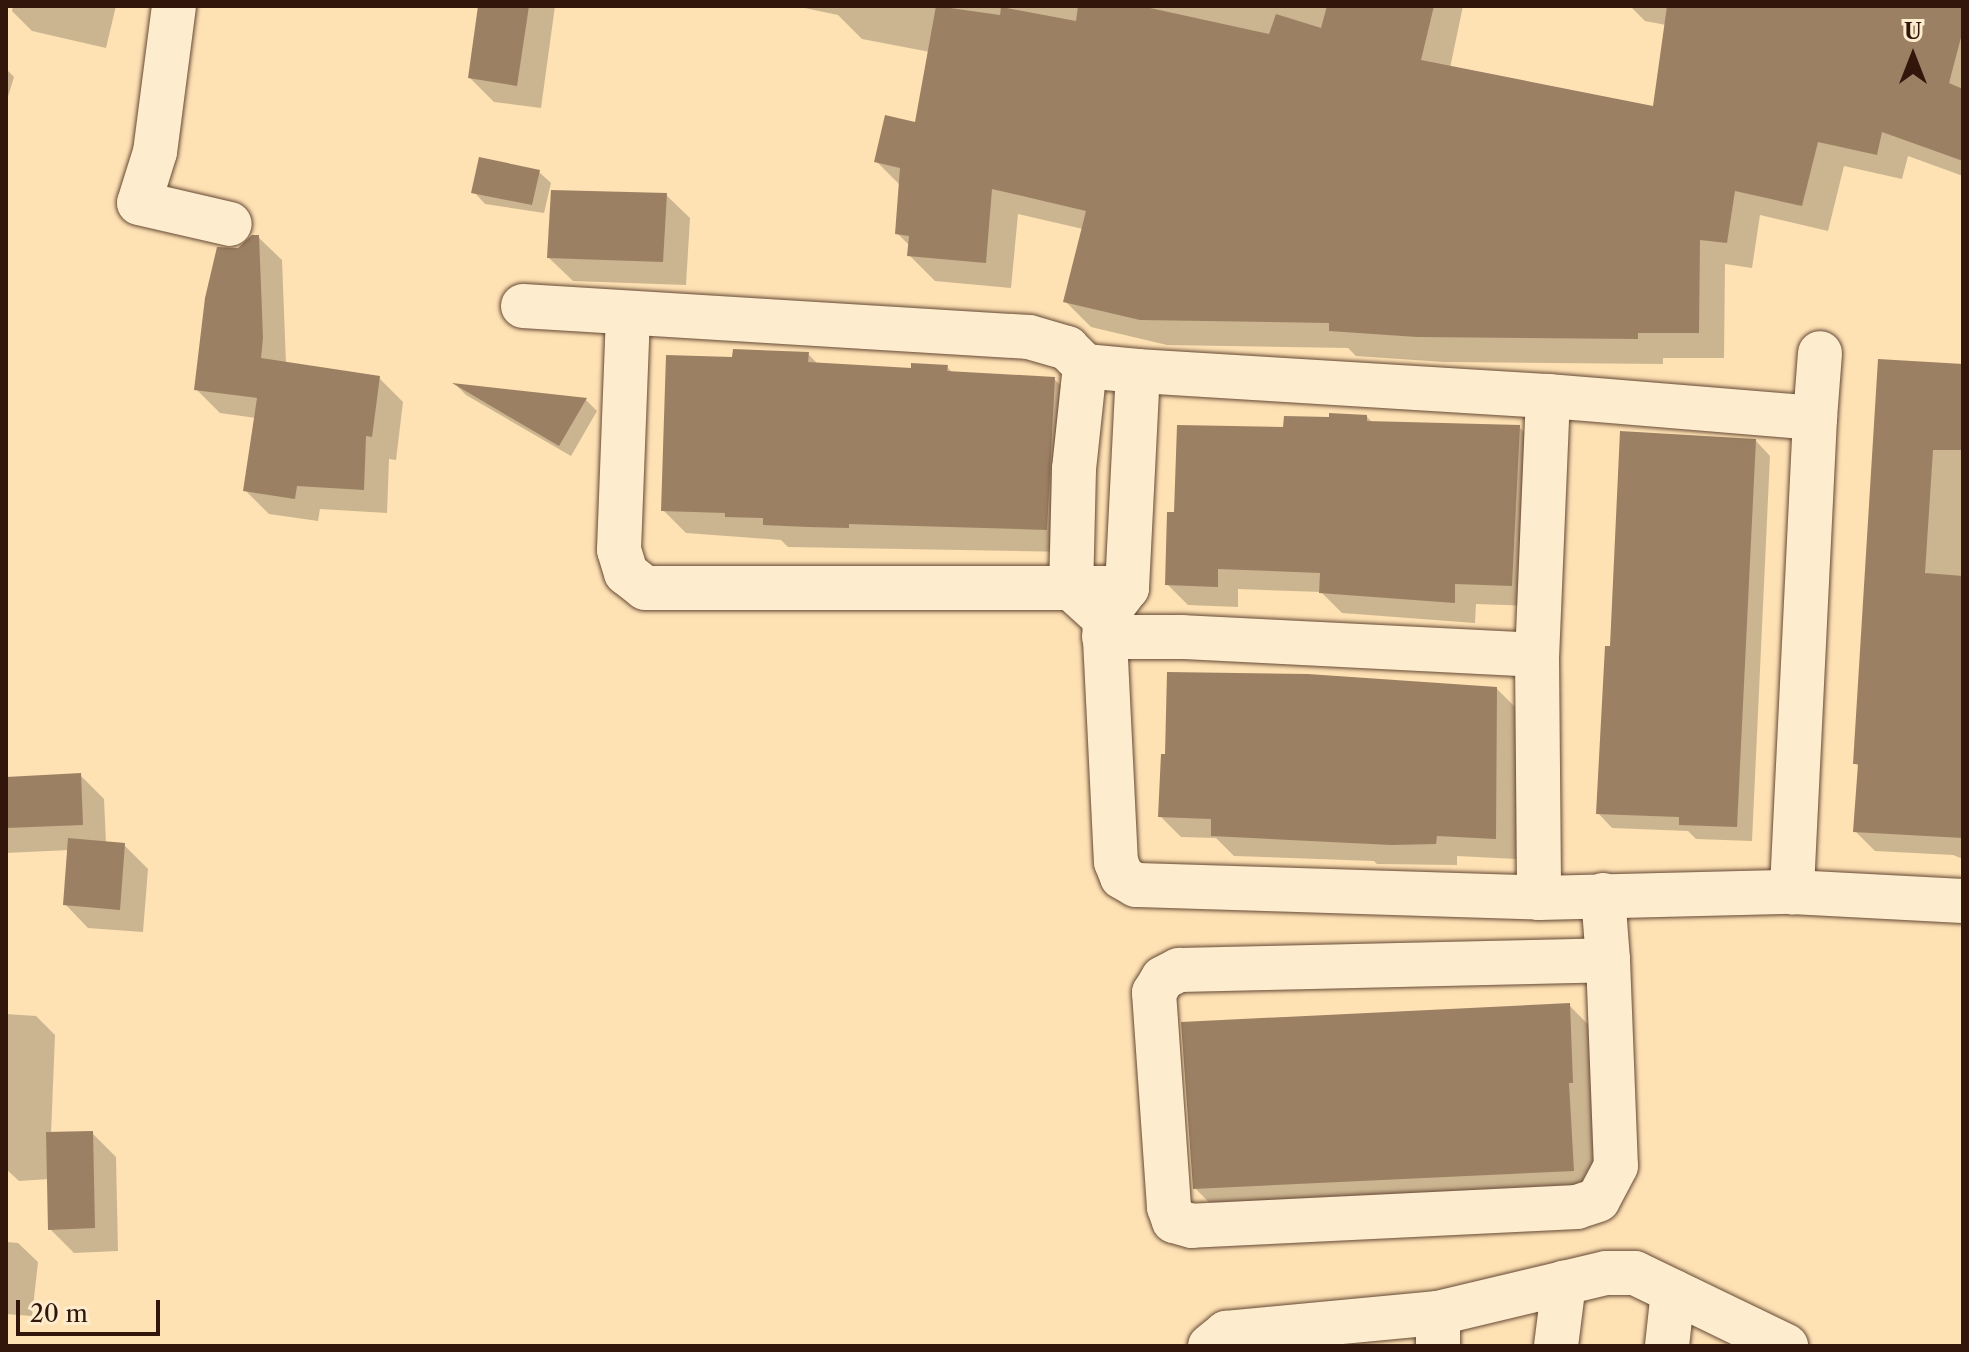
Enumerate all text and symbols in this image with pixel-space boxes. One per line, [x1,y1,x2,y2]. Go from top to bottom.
north arrow [1873,16,1953,96]
text: U [1904,18,1922,45]
scale bar [20,1284,164,1334]
text: 20 m [30,1299,88,1328]

